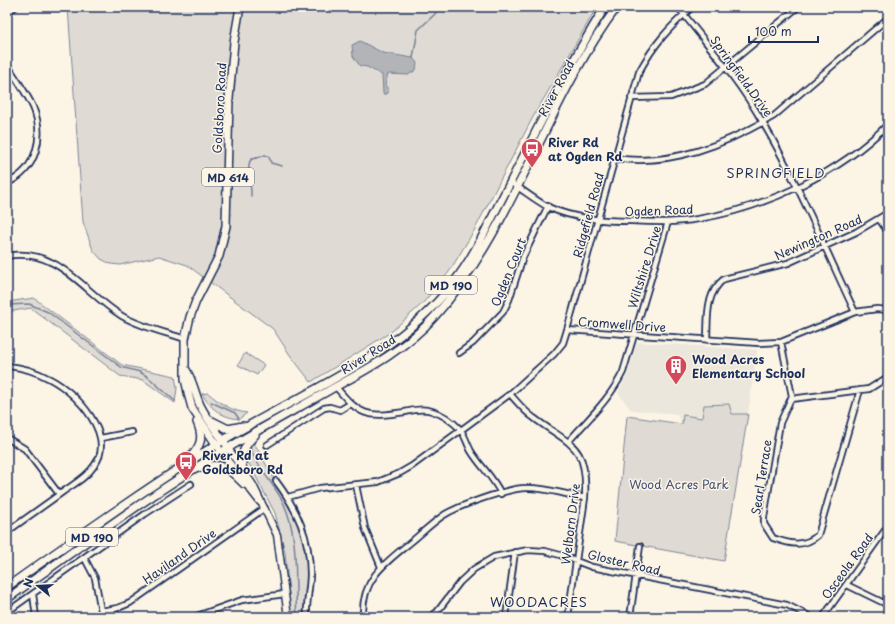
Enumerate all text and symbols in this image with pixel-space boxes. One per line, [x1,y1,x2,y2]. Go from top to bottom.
scale bar [749,18,818,44]
text: 100 m [755,22,792,40]
street label: Springfield Drive [706,32,778,120]
street label: River Road [534,56,578,120]
street label: Goldsboro Road [208,62,230,154]
place label: River Rd at Ogden Rd [548,133,622,165]
bus stop icon: River Rd at Ogden Rd [519,136,545,169]
district label: SPRINGFIELD [726,163,826,182]
road number: MD 614 [202,168,254,186]
street label: Ridgefield Road [568,170,608,260]
street label: Ogden Road [624,200,694,220]
street label: Newington Road [771,210,865,264]
street label: Wiltshire Drive [623,223,665,311]
street label: Ogden Court [486,235,530,309]
road number: MD 190 [425,276,477,294]
street label: Cromwell Drive [578,312,666,336]
street label: River Road [337,330,399,378]
place label: Wood Acres Elementary School [692,350,805,382]
building icon: Wood Acres Elementary School [663,353,689,386]
street label: Searl Terrace [746,438,776,516]
place label: River Rd at Goldsboro Rd [202,446,283,478]
bus stop icon: River Rd at Goldsboro Rd [173,449,199,482]
park label: Wood Acres Park [629,475,729,493]
street label: Welborn Drive [556,482,584,566]
street label: Haviland Drive [139,524,219,588]
road number: MD 190 [66,528,118,546]
street label: Osceola Road [817,529,877,603]
street label: Gloster Road [586,545,662,579]
north arrow [18,566,58,606]
text: N [19,576,38,590]
district label: WOODACRES [490,592,588,611]

